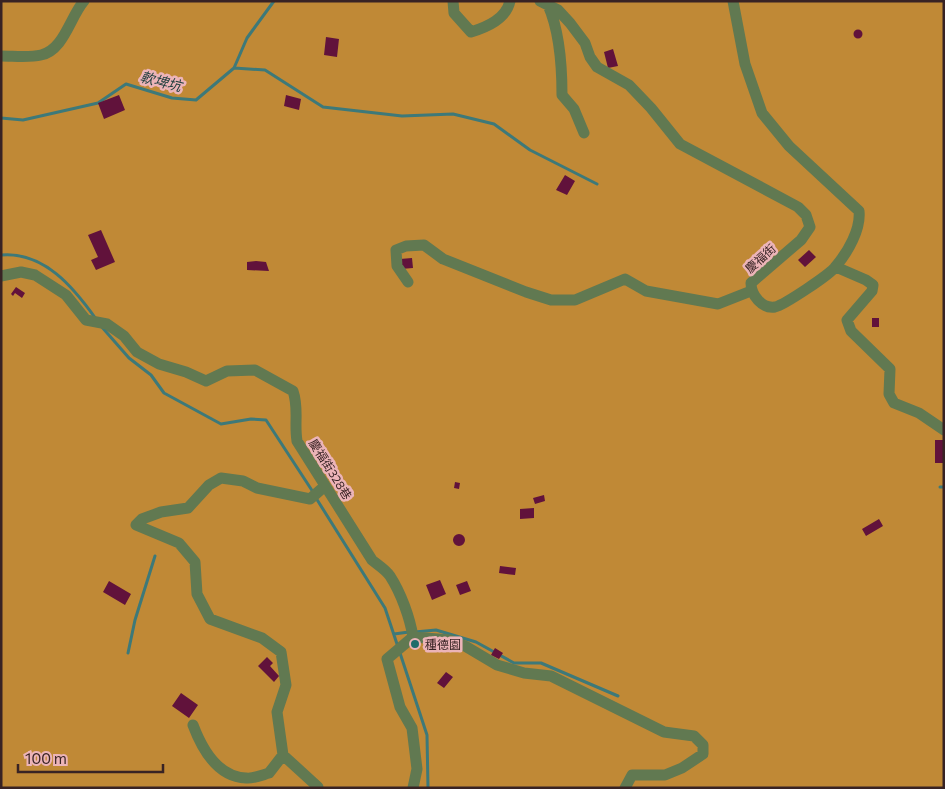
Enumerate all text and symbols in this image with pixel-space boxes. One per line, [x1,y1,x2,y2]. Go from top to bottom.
water label: 軟埤坑 [139,68,185,95]
street label: 慶福街 [742,241,778,275]
street label: 慶福街328巷 [307,436,355,502]
place label: 種德園 [425,637,461,651]
marker: 種德園 [409,638,421,650]
scale bar [18,742,162,774]
text: 100 m [25,749,67,767]

